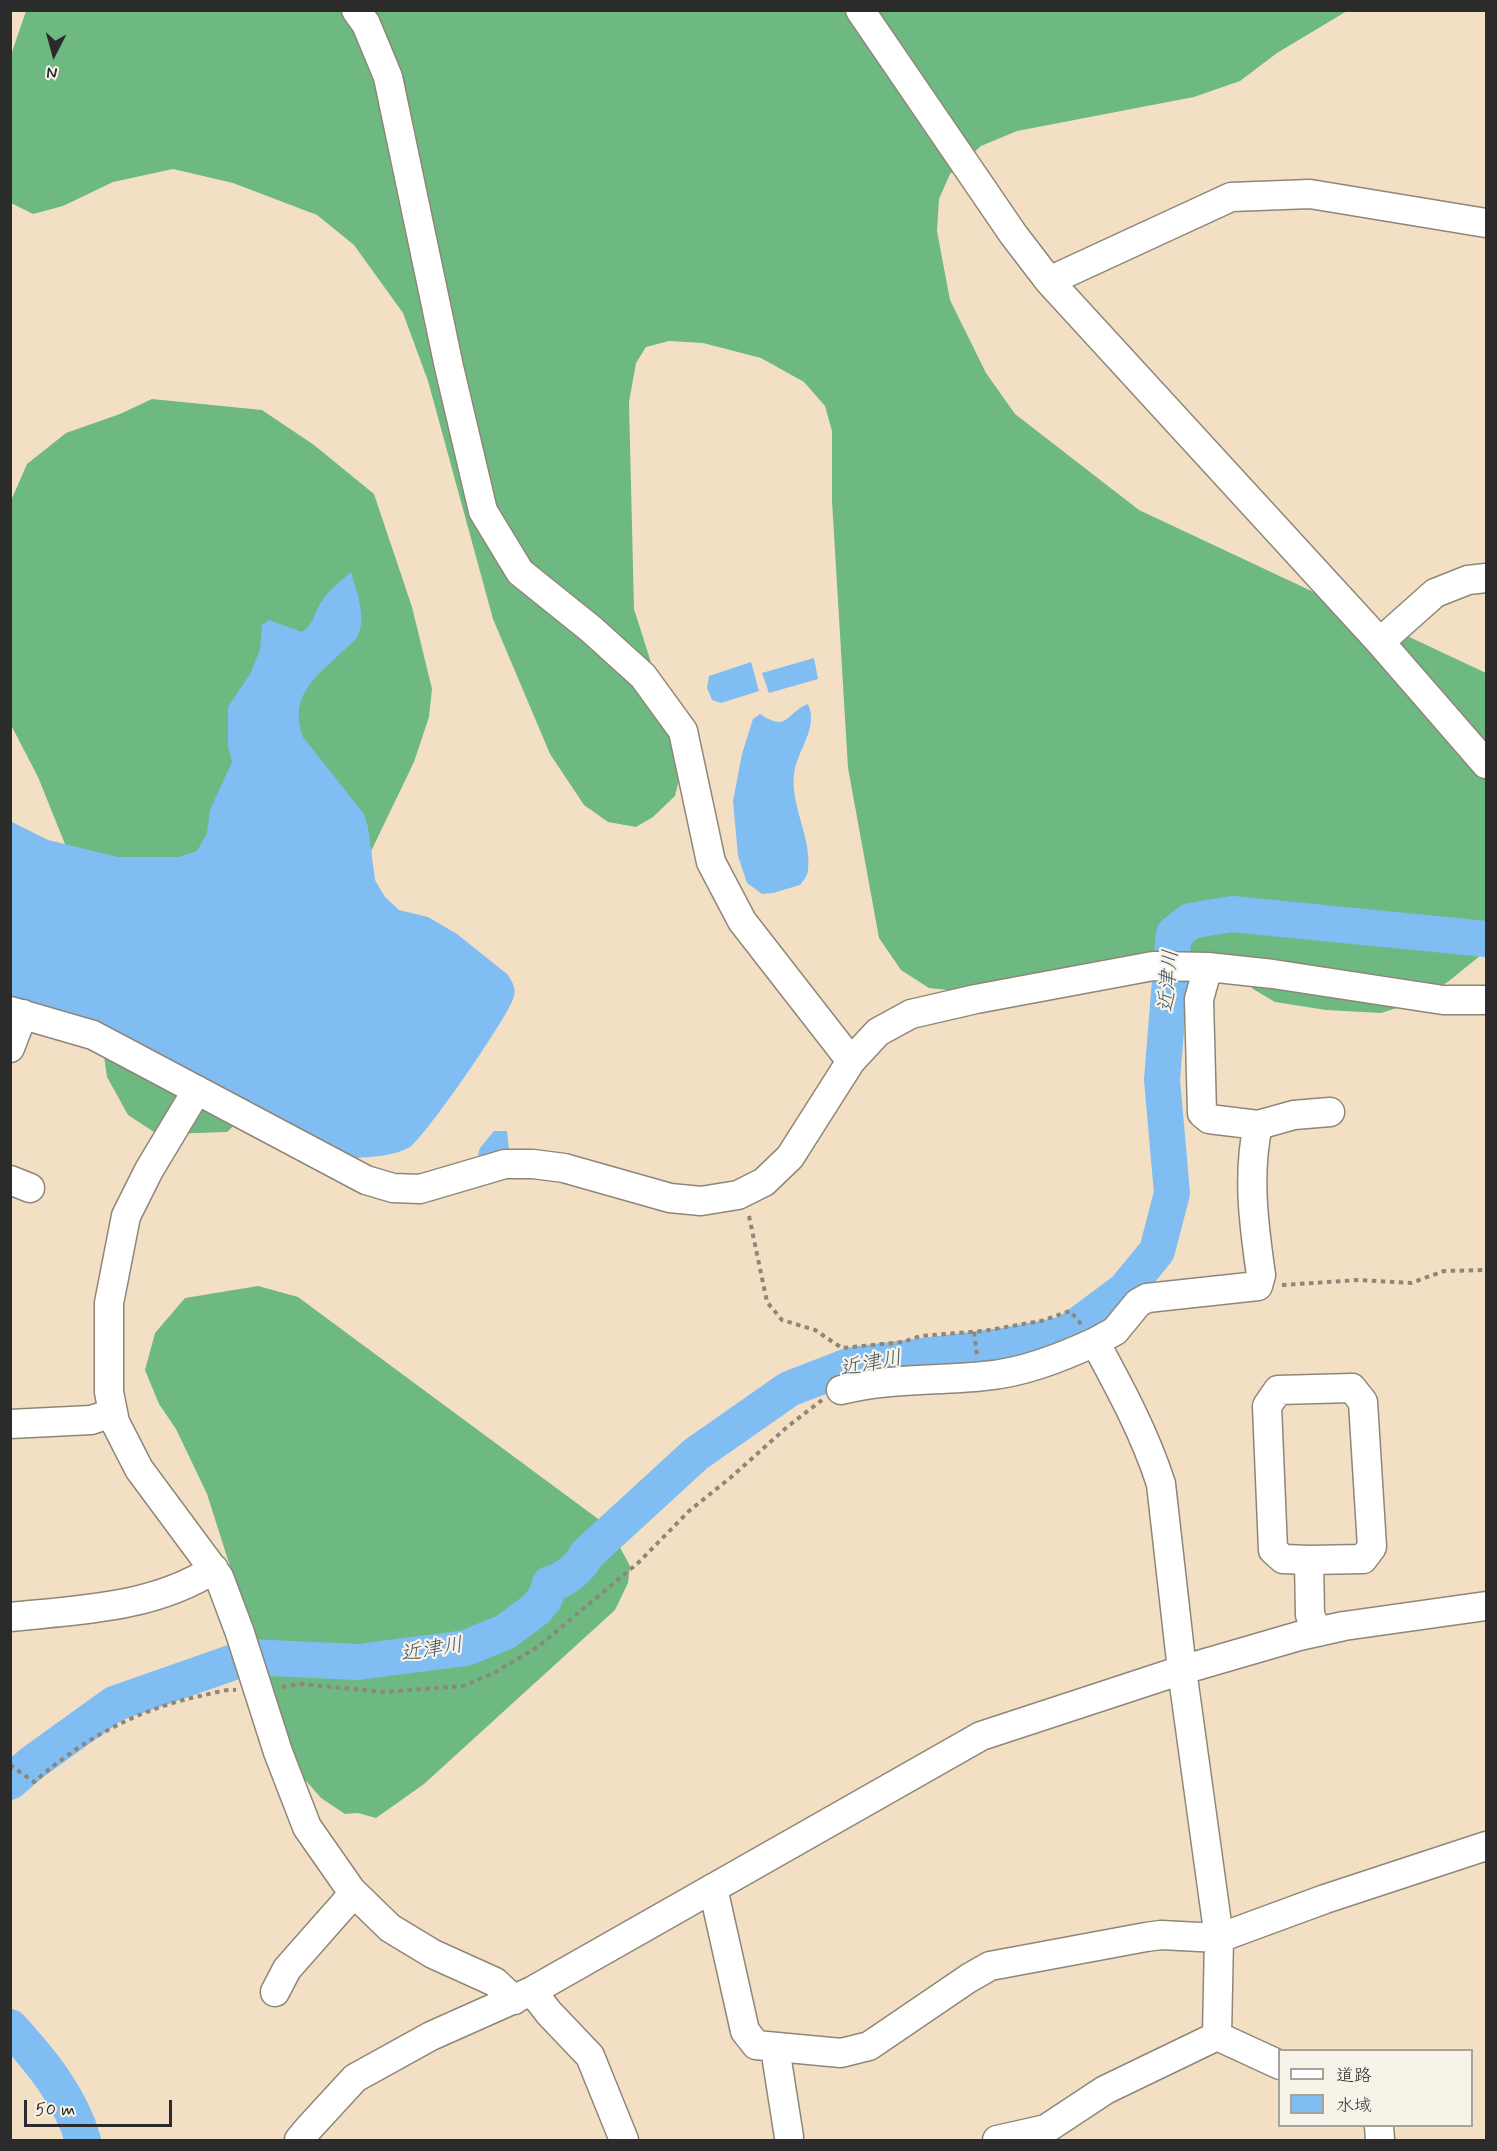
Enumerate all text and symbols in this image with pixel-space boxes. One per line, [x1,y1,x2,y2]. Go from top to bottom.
north arrow [24,24,84,84]
text: N [46,61,58,83]
water label: 近津川 [1155,949,1185,1013]
water label: 近津川 [838,1347,904,1383]
water label: 近津川 [399,1634,465,1668]
legend [1278,2049,1473,2127]
text: 道路 [1336,2064,1372,2088]
scale bar [27,2088,176,2126]
text: 水域 [1336,2094,1372,2118]
text: 50 m [35,2098,75,2122]

